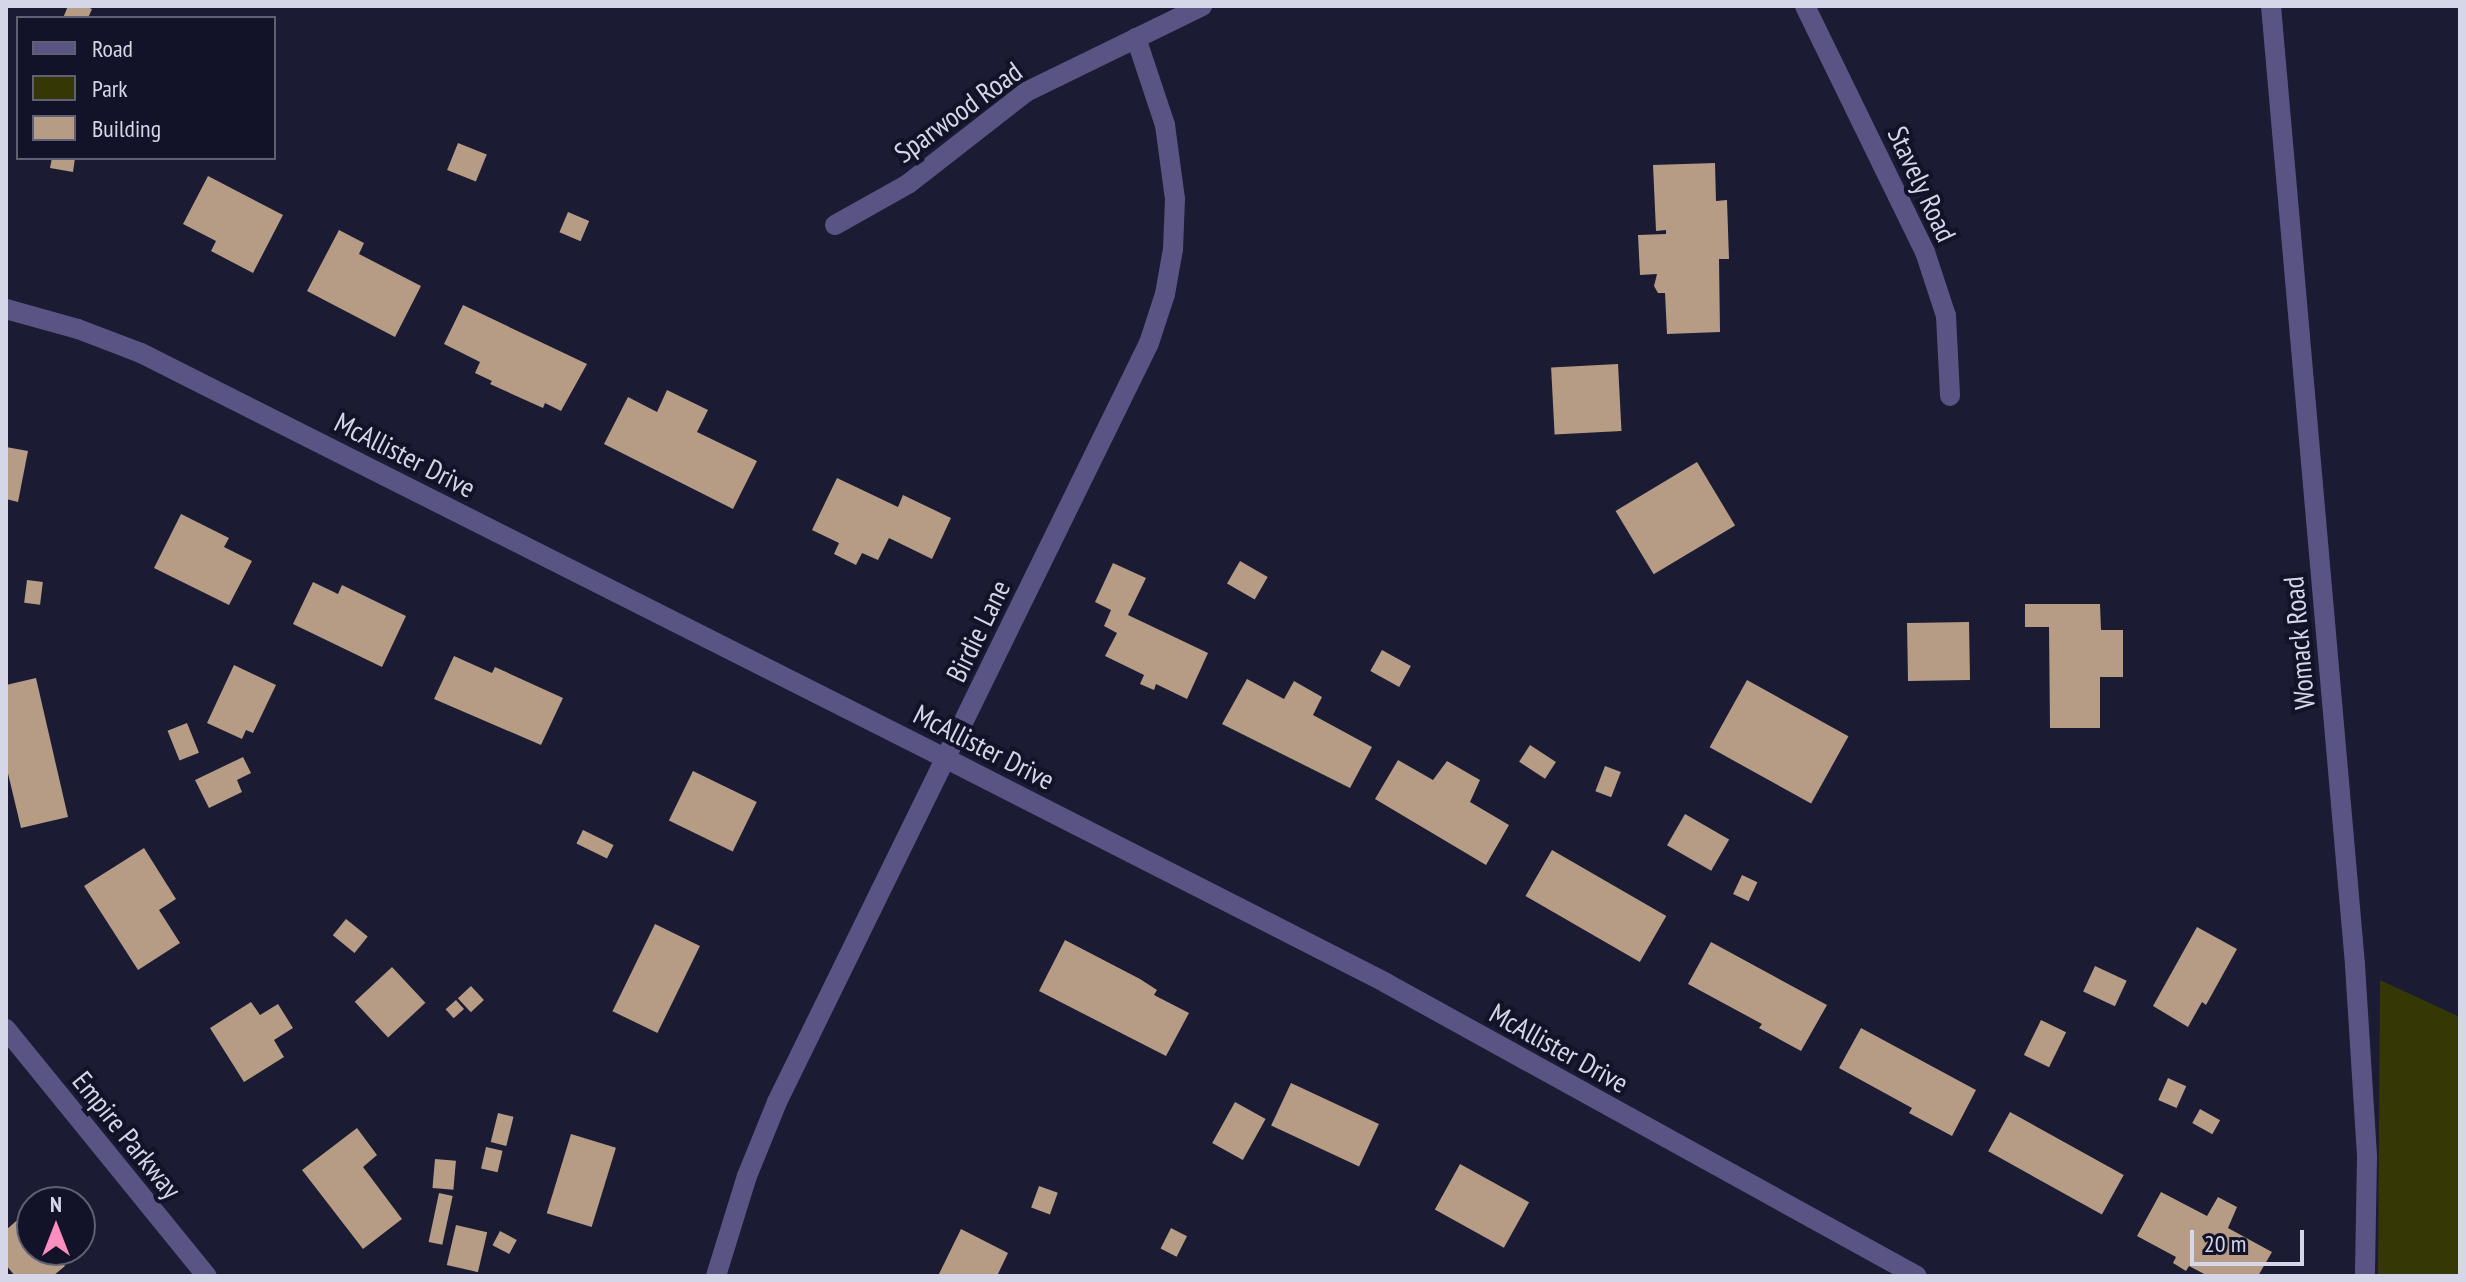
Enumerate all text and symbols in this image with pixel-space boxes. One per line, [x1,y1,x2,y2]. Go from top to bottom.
legend [16,16,276,160]
text: Road [92,33,133,64]
street label: Sparwood Road [888,55,1028,169]
text: Park [92,73,128,104]
text: Building [92,113,161,144]
street label: Stavely Road [1881,121,1963,247]
street label: McAllister Drive [329,405,481,505]
street label: Birdie Lane [939,575,1017,687]
street label: Womack Road [2276,575,2322,711]
street label: McAllister Drive [908,697,1060,797]
street label: McAllister Drive [1484,996,1634,1100]
street label: Empire Parkway [66,1065,188,1205]
north arrow [16,1186,96,1266]
text: N [50,1190,62,1218]
scale bar [2194,1214,2308,1264]
text: 20 m [2204,1228,2246,1259]

